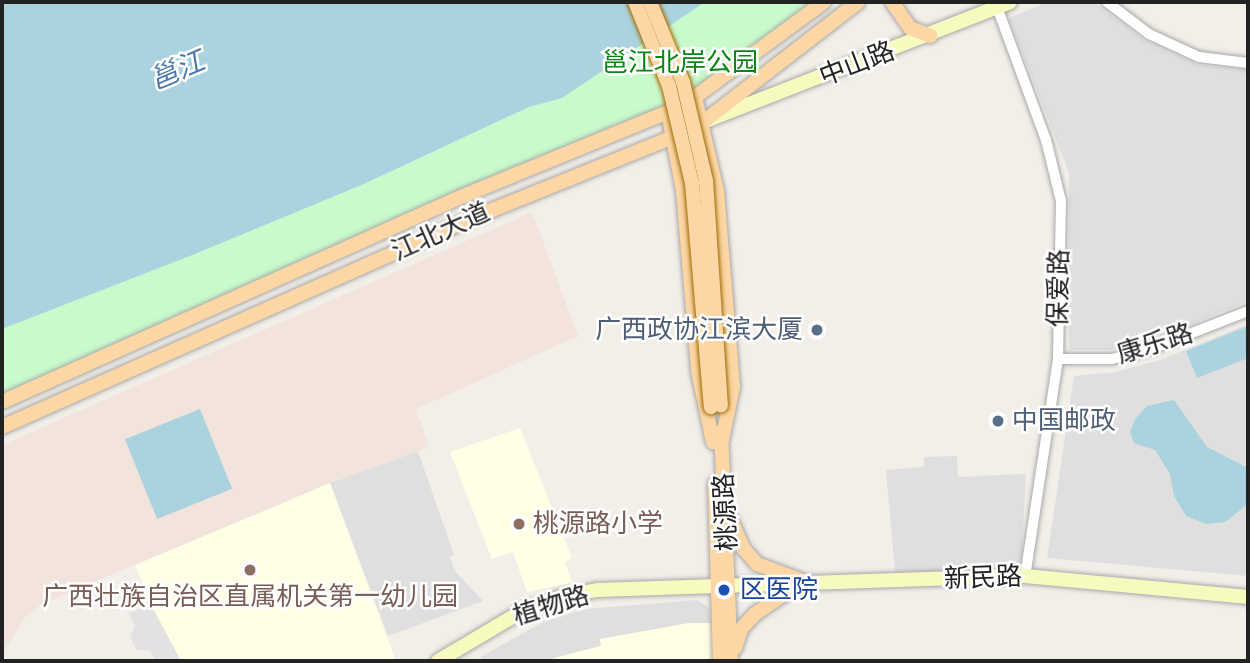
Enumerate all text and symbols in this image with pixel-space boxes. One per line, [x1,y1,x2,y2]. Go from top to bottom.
street label: 中山路 [815,35,899,93]
water label: 邕江 [145,44,209,96]
park label: 邕江北岸公园 [602,47,758,79]
street label: 江北大道 [387,197,495,267]
street label: 保爱路 [1043,249,1075,327]
place label: 广西政协江滨大厦 [595,314,803,346]
street label: 康乐路 [1113,318,1197,370]
marker: 广西政协江滨大厦 [809,322,825,338]
place label: 中国邮政 [1012,405,1116,437]
marker: 中国邮政 [990,413,1006,429]
street label: 桃源路 [708,472,744,552]
place label: 桃源路小学 [533,508,663,540]
marker: 桃源路小学 [511,516,527,532]
street label: 新民路 [943,561,1023,595]
marker: 广西壮族自治区直属机关第一幼儿园 [242,562,258,578]
place label: 区医院 [740,574,818,606]
street label: 植物路 [509,580,593,632]
marker: 区医院 [714,580,734,600]
place label: 广西壮族自治区直属机关第一幼儿园 [42,581,458,613]

